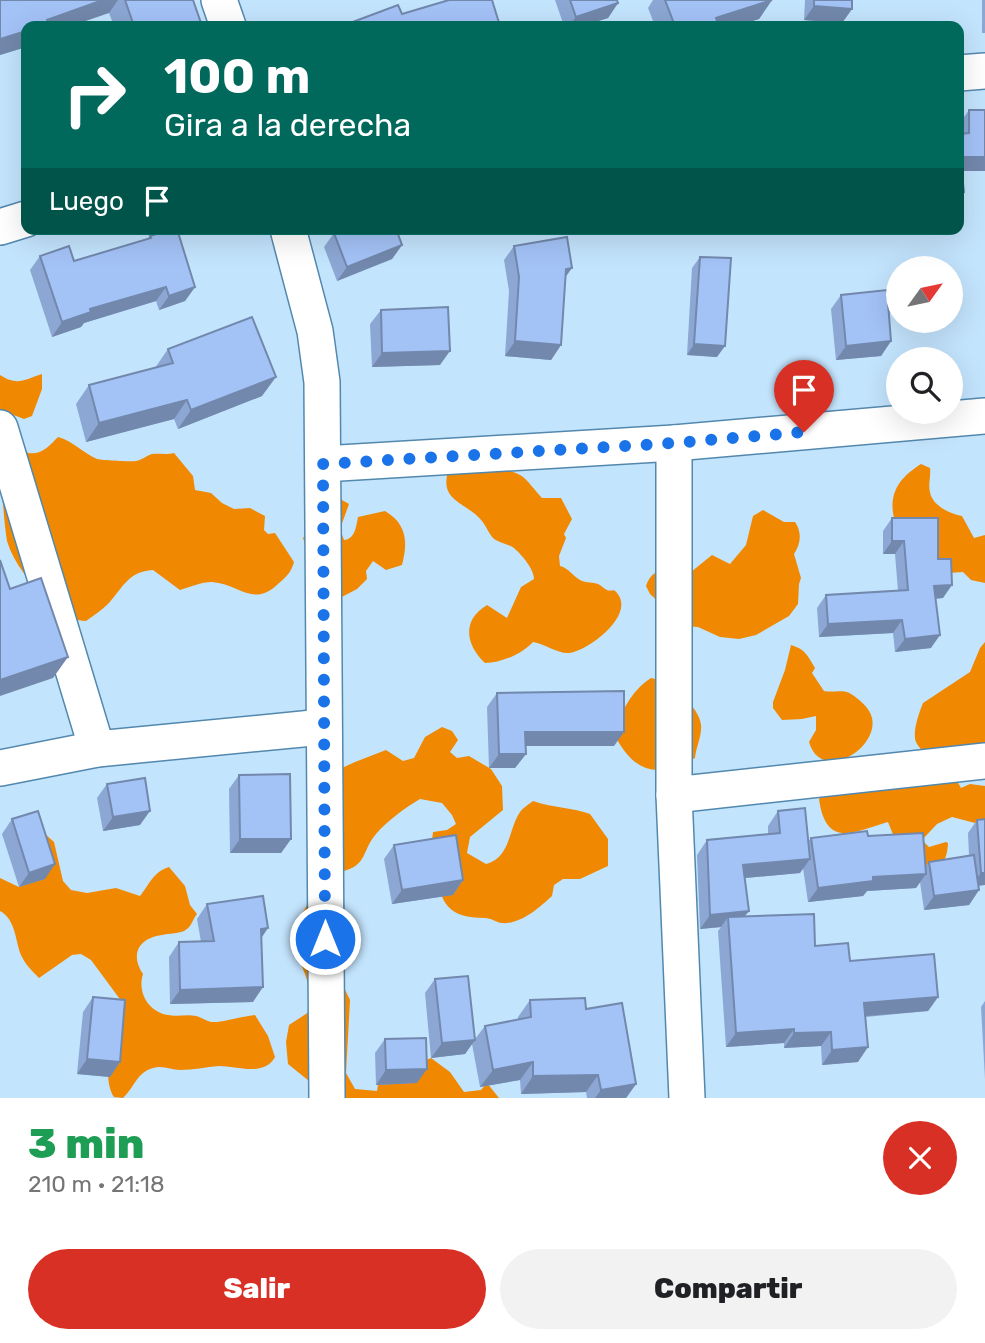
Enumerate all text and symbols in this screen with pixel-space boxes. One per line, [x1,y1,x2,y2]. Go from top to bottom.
text: 100 m [164,47,310,105]
icon: right [49,49,140,140]
text: Gira a la derecha [164,106,411,144]
icon: arrive [138,182,176,220]
text: Luego [49,186,124,217]
north arrow [886,256,962,332]
map controls [886,256,963,424]
button: search [886,347,963,424]
pin [774,360,834,432]
icon: arrive [785,371,823,409]
position arrow [288,902,362,976]
text: 3 min [28,1119,144,1169]
button: close [883,1121,957,1195]
text: 210 m · 21:18 [28,1170,165,1198]
button: Salir [28,1249,486,1329]
button: Compartir [500,1249,957,1329]

